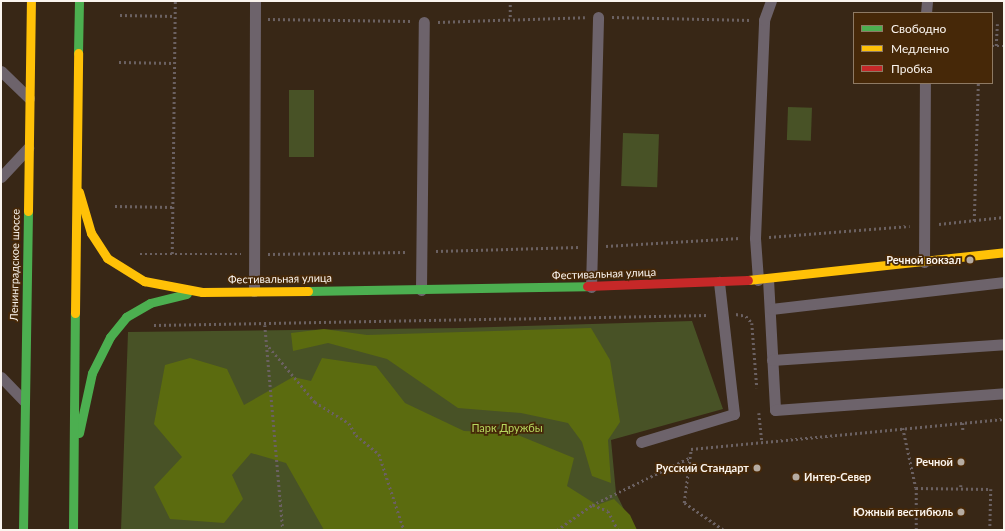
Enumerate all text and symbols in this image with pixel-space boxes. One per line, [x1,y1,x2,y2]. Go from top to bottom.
legend [853,12,993,84]
text: Свободно [891,21,946,36]
text: Медленно [891,41,949,56]
text: Пробка [891,61,932,76]
street label: Ленинградское шоссе [7,209,23,321]
place label: Речной вокзал [886,253,961,267]
marker: Речной вокзал [964,254,976,266]
street label: Фестивальная улица [552,266,656,282]
street label: Фестивальная улица [228,271,332,287]
park label: Парк Дружбы [471,421,543,435]
place label: Речной [916,455,953,469]
marker: Речной [956,457,966,467]
place label: Русский Стандарт [656,461,749,475]
marker: Русский Стандарт [752,463,762,473]
place label: Интер-Север [804,470,871,484]
marker: Интер-Север [791,472,801,482]
place label: Южный вестибюль [853,505,953,519]
marker: Южный вестибюль [956,507,966,517]

